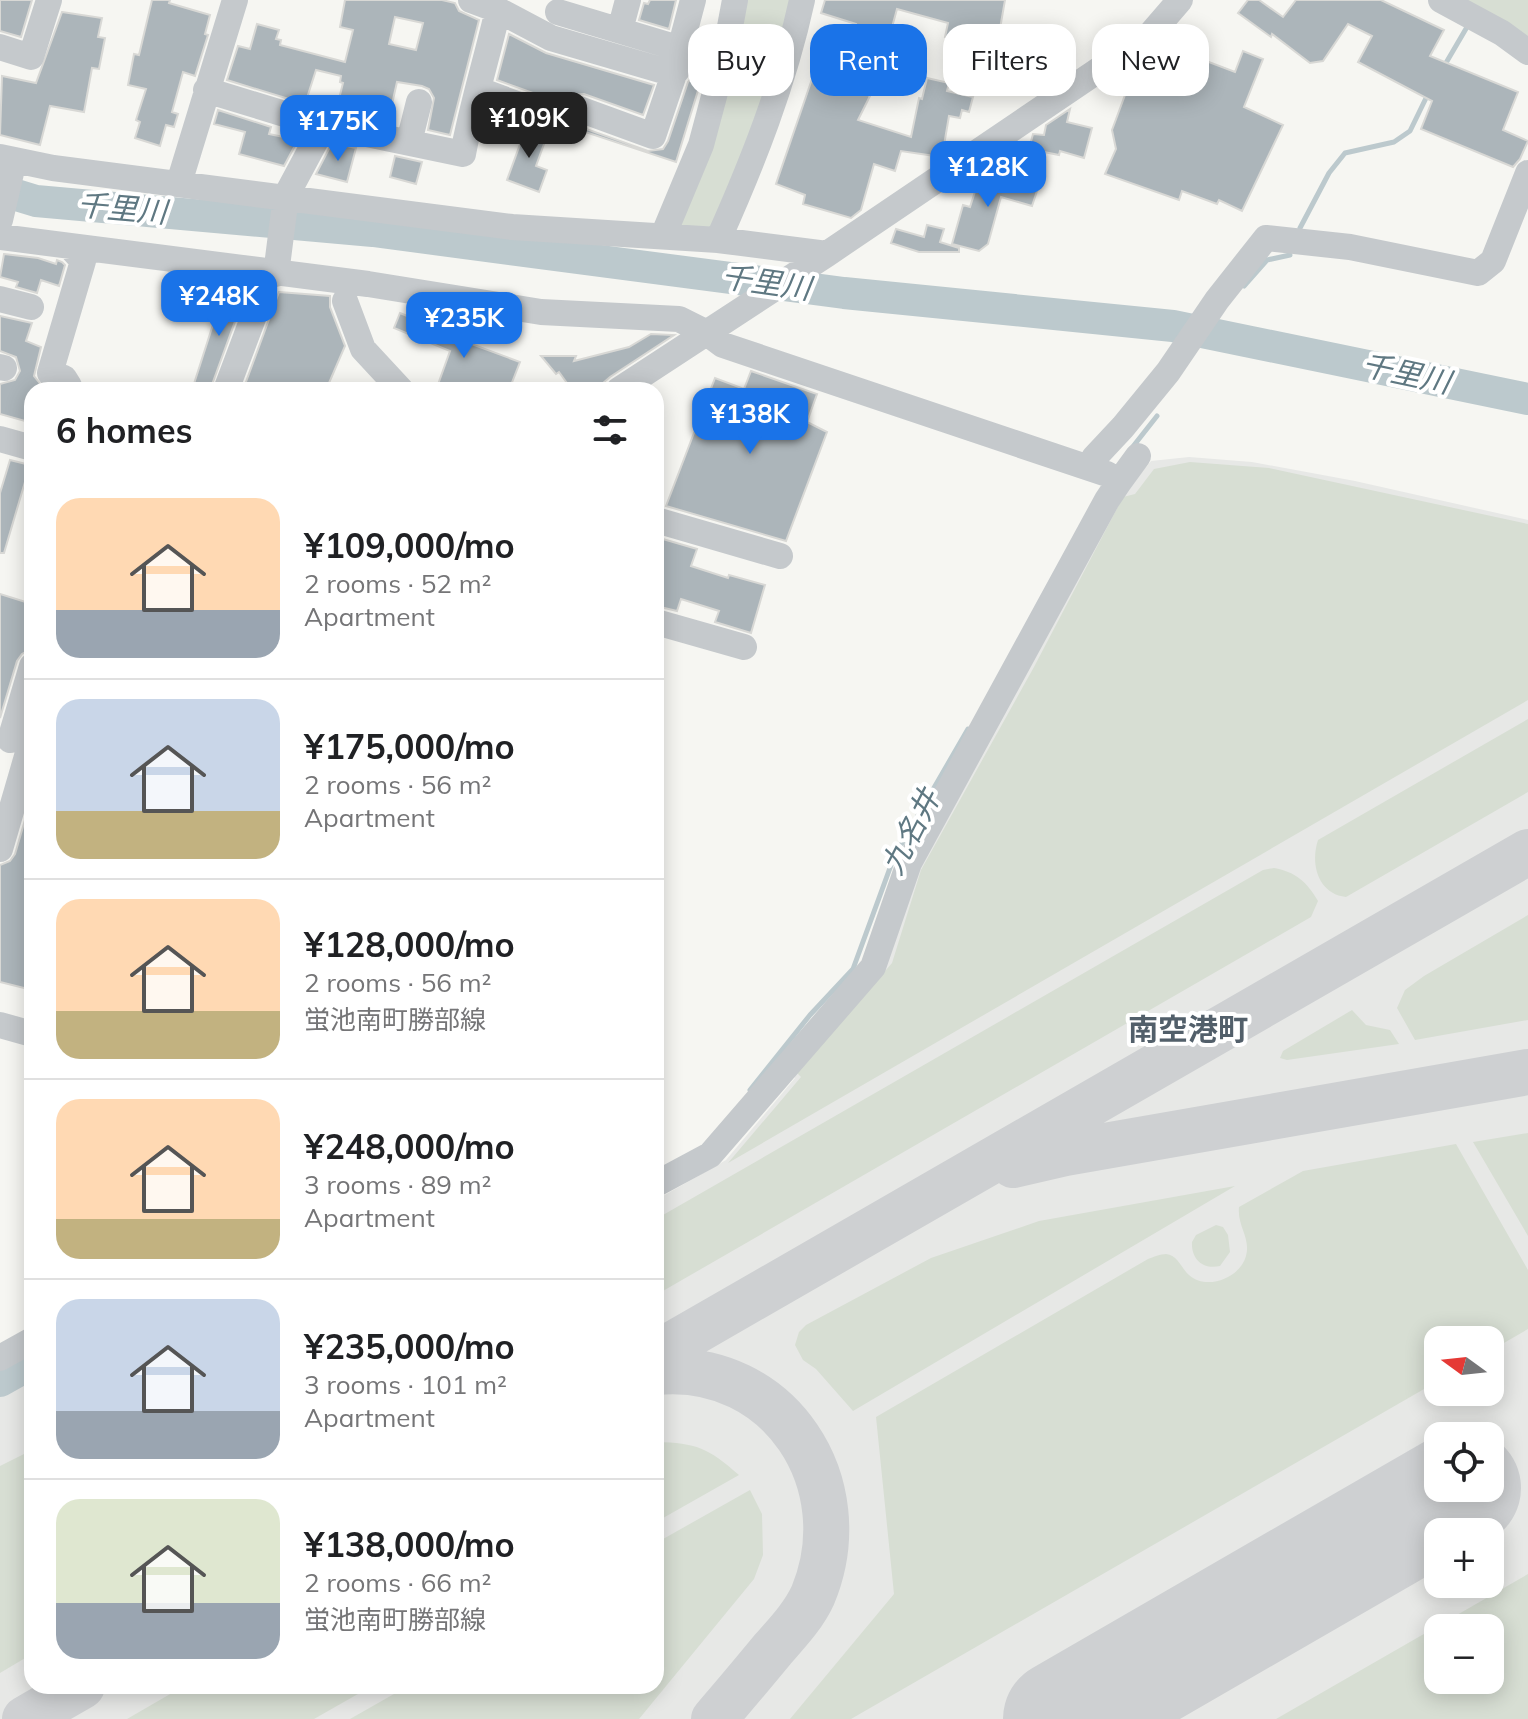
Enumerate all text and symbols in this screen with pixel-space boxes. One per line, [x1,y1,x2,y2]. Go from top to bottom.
chip: Buy [688,24,794,96]
chip: Rent [810,24,927,96]
chip: Filters [943,24,1076,96]
chip: New [1092,24,1209,96]
pin: ¥109K [473,92,585,160]
pin: ¥175K [282,95,394,163]
text: ¥109K [489,101,569,134]
text: ¥175K [298,104,378,137]
pin: ¥128K [932,141,1044,209]
text: ¥128K [948,150,1028,183]
water label: 千里川 [76,185,172,231]
water label: 千里川 [719,257,816,308]
pin: ¥248K [163,270,275,338]
text: ¥248K [179,279,259,312]
pin: ¥235K [408,292,520,360]
text: ¥235K [424,301,504,334]
water label: 千里川 [1358,345,1457,402]
pin: ¥138K [694,388,806,456]
text: ¥138K [710,397,790,430]
icon: filters [588,408,632,452]
text: 6 homes [56,409,193,452]
text: ¥109,000/mo [304,524,515,567]
icon: home [120,530,216,626]
text: 2 rooms · 52 m² [304,567,491,600]
text: Apartment [304,600,435,633]
text: ¥175,000/mo [304,725,515,768]
icon: home [120,731,216,827]
text: 2 rooms · 56 m² [304,768,491,801]
water label: 九名井 [873,780,949,880]
text: Apartment [304,801,435,834]
text: ¥128,000/mo [304,923,515,966]
icon: home [120,931,216,1027]
text: 2 rooms · 56 m² [304,966,491,999]
text: 蛍池南町勝部線 [304,1003,486,1036]
district label: 南空港町 [1128,1010,1248,1048]
text: ¥248,000/mo [304,1125,515,1168]
icon: home [120,1131,216,1227]
text: 3 rooms · 89 m² [304,1168,491,1201]
text: Apartment [304,1201,435,1234]
text: ¥235,000/mo [304,1325,515,1368]
north arrow [1424,1326,1504,1406]
map controls [1424,1326,1504,1694]
icon: home [120,1331,216,1427]
text: 3 rooms · 101 m² [304,1368,507,1401]
text: Apartment [304,1401,435,1434]
button: locate [1424,1422,1504,1502]
button: + [1424,1518,1504,1598]
text: ¥138,000/mo [304,1523,515,1566]
icon: home [120,1531,216,1627]
text: 2 rooms · 66 m² [304,1566,491,1599]
text: 蛍池南町勝部線 [304,1603,486,1636]
button: − [1424,1614,1504,1694]

